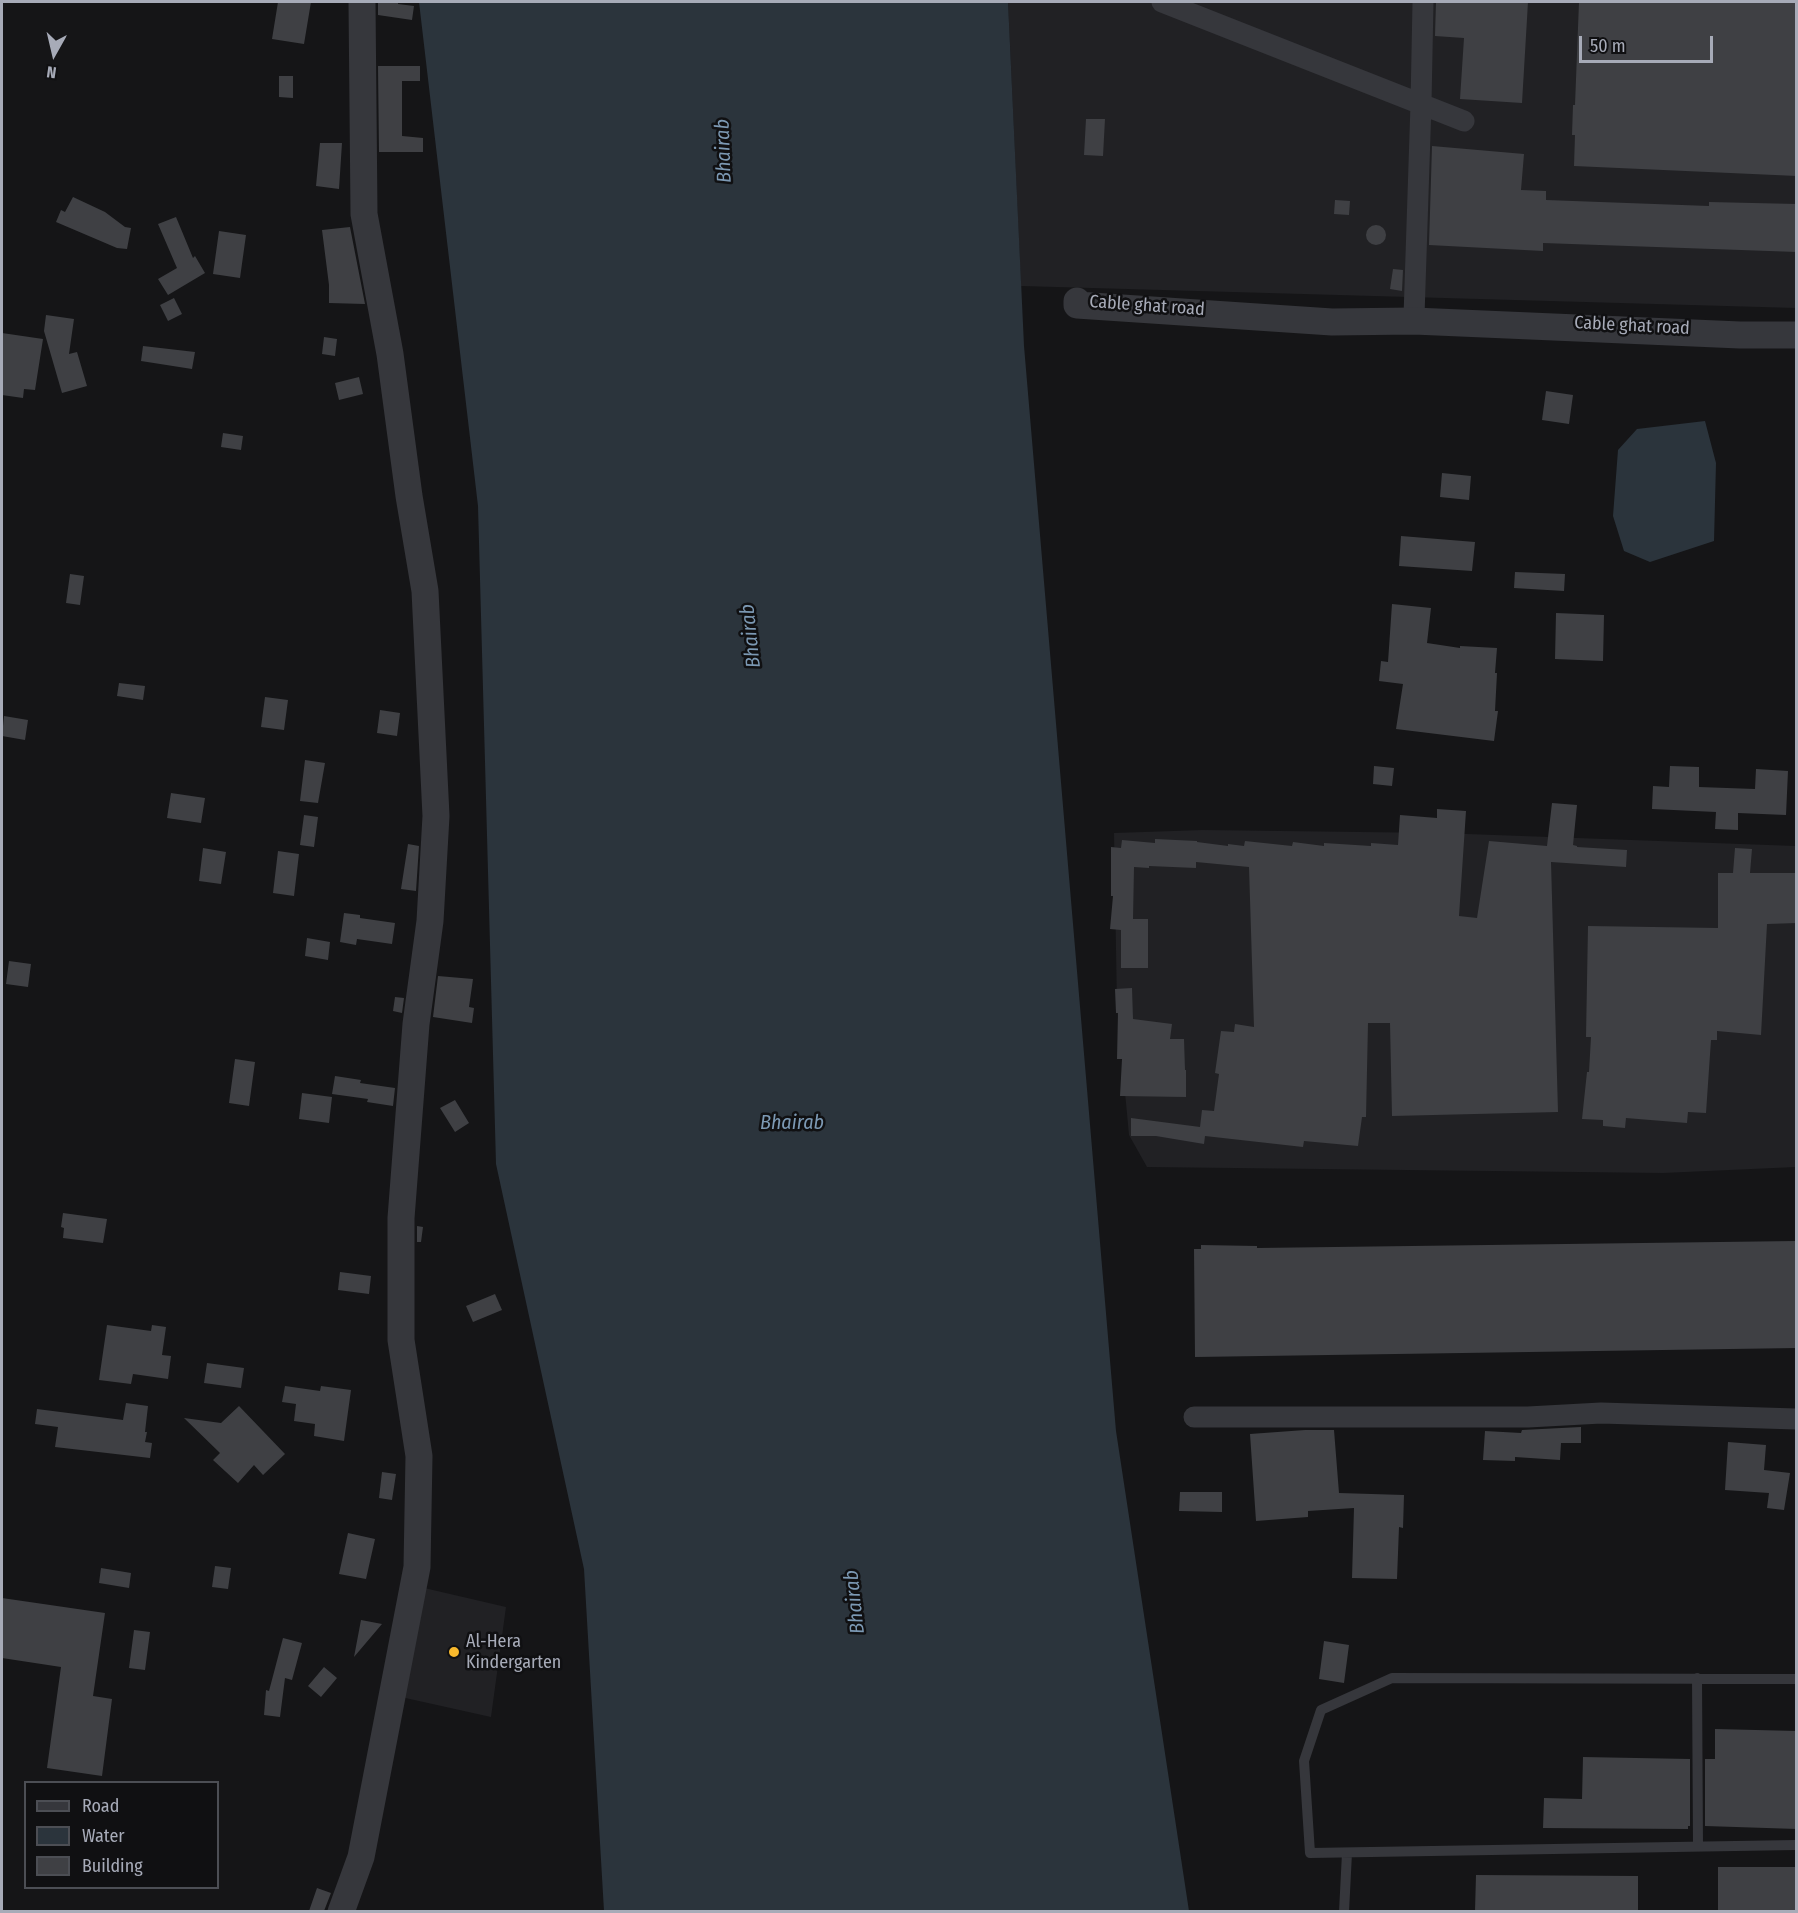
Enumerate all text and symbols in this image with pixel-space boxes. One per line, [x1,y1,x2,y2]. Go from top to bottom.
north arrow [24,24,84,84]
scale bar [1582,24,1716,62]
text: 50 m [1590,35,1626,57]
text: N [45,62,57,82]
water label: Bhairab [711,119,737,183]
street label: Cable ghat road [1089,291,1205,321]
street label: Cable ghat road [1574,312,1690,340]
water label: Bhairab [736,603,766,669]
water label: Bhairab [760,1111,824,1135]
water label: Bhairab [840,1569,870,1635]
place label: Al-Hera Kindergarten [466,1631,561,1674]
marker: Al-Hera Kindergarten [447,1645,461,1659]
legend [24,1781,219,1889]
text: Road [82,1795,119,1817]
text: Water [82,1825,125,1847]
text: Building [82,1855,143,1877]

